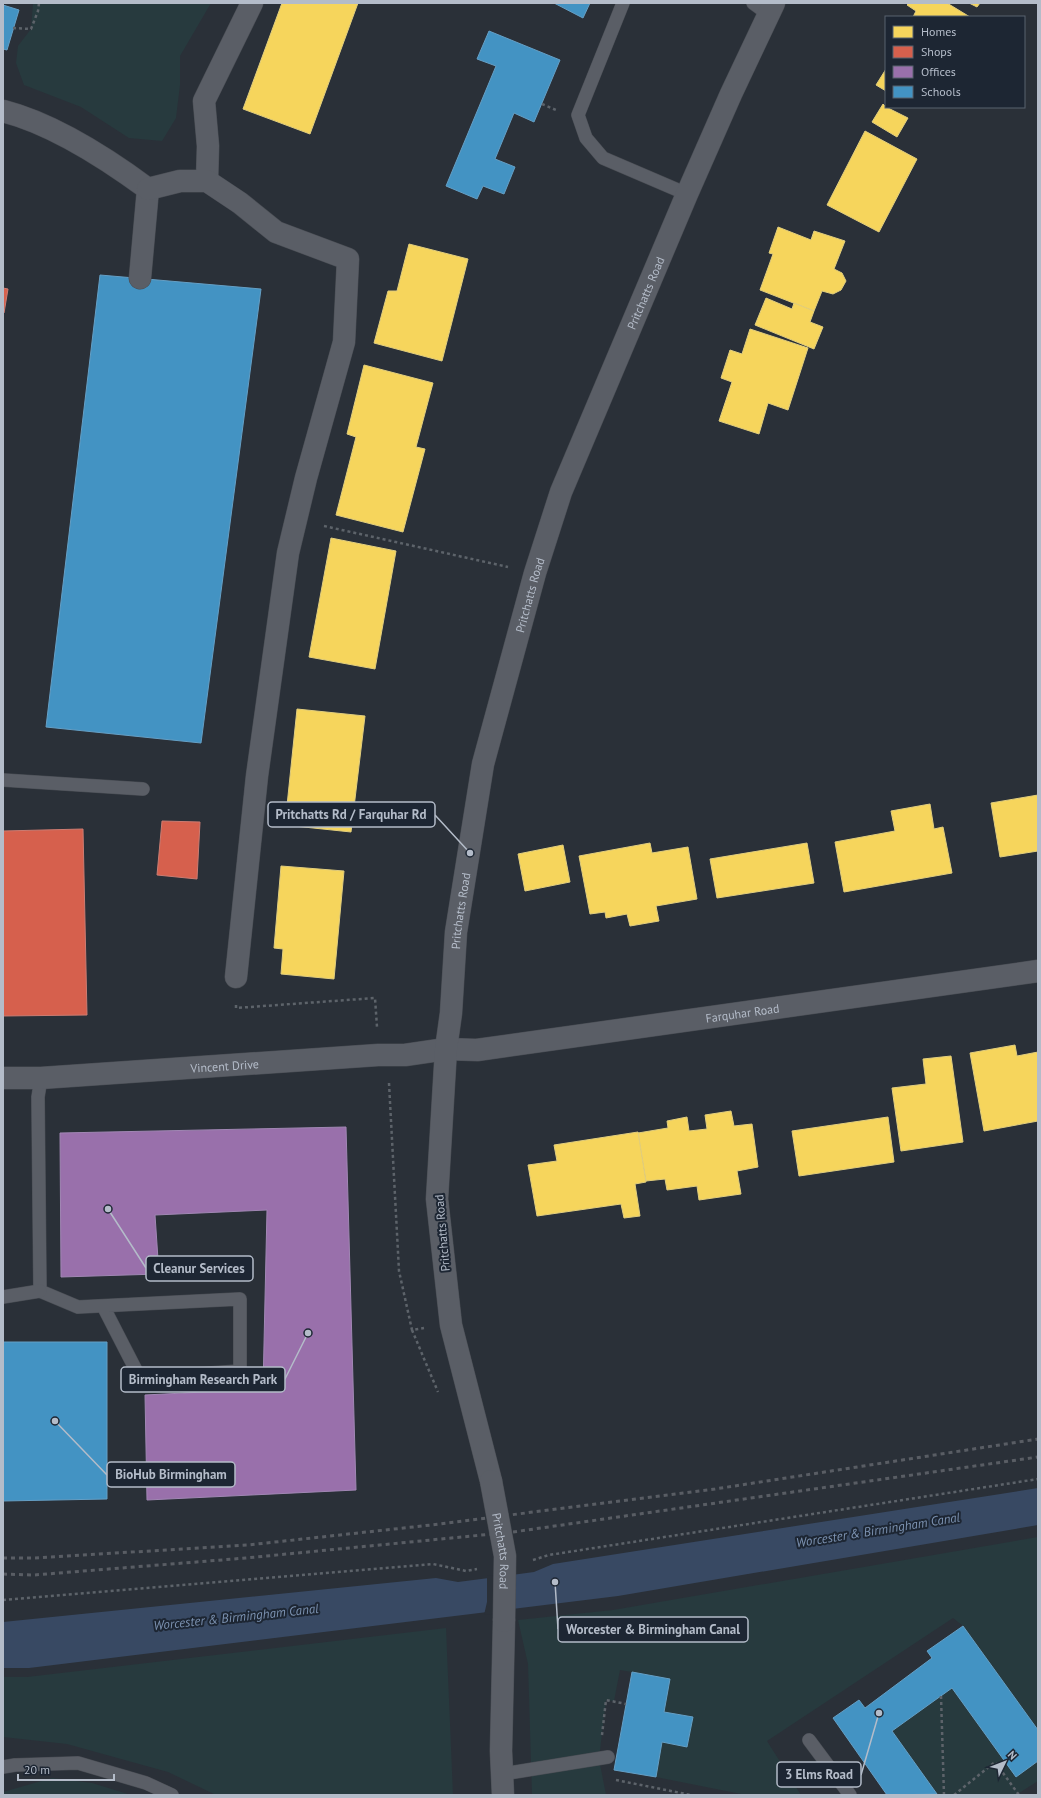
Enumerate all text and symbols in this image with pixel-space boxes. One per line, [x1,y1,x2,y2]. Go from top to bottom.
legend [885,16,1025,108]
text: Homes [921,24,956,39]
text: Shops [921,44,952,59]
text: Offices [921,64,956,79]
text: Schools [921,84,961,99]
street label: Pritchatts Road [623,254,667,331]
street label: Pritchatts Road [512,555,547,634]
callout: Pritchatts Rd / Farquhar Rd [268,802,435,827]
text: Pritchatts Rd / Farquhar Rd [275,806,427,823]
street label: Pritchatts Road [447,871,473,950]
street label: Farquhar Road [704,1000,780,1025]
street label: Vincent Drive [189,1056,259,1075]
street label: Pritchatts Road [431,1194,453,1272]
callout: Cleanur Services [146,1256,253,1281]
text: Cleanur Services [153,1260,245,1277]
callout: Birmingham Research Park [121,1367,285,1392]
text: Birmingham Research Park [129,1371,278,1388]
callout: BioHub Birmingham [107,1462,235,1487]
text: BioHub Birmingham [115,1466,227,1483]
water label: Worcester & Birmingham Canal [795,1509,962,1551]
street label: Pritchatts Road [490,1511,513,1590]
water label: Worcester & Birmingham Canal [153,1600,320,1634]
callout: Worcester & Birmingham Canal [558,1617,748,1642]
text: Worcester & Birmingham Canal [566,1621,740,1638]
north arrow [985,1742,1025,1782]
text: N [1005,1748,1020,1763]
scale bar [18,1756,114,1782]
text: 20 m [24,1762,50,1777]
callout: 3 Elms Road [777,1762,861,1787]
text: 3 Elms Road [785,1766,853,1783]

